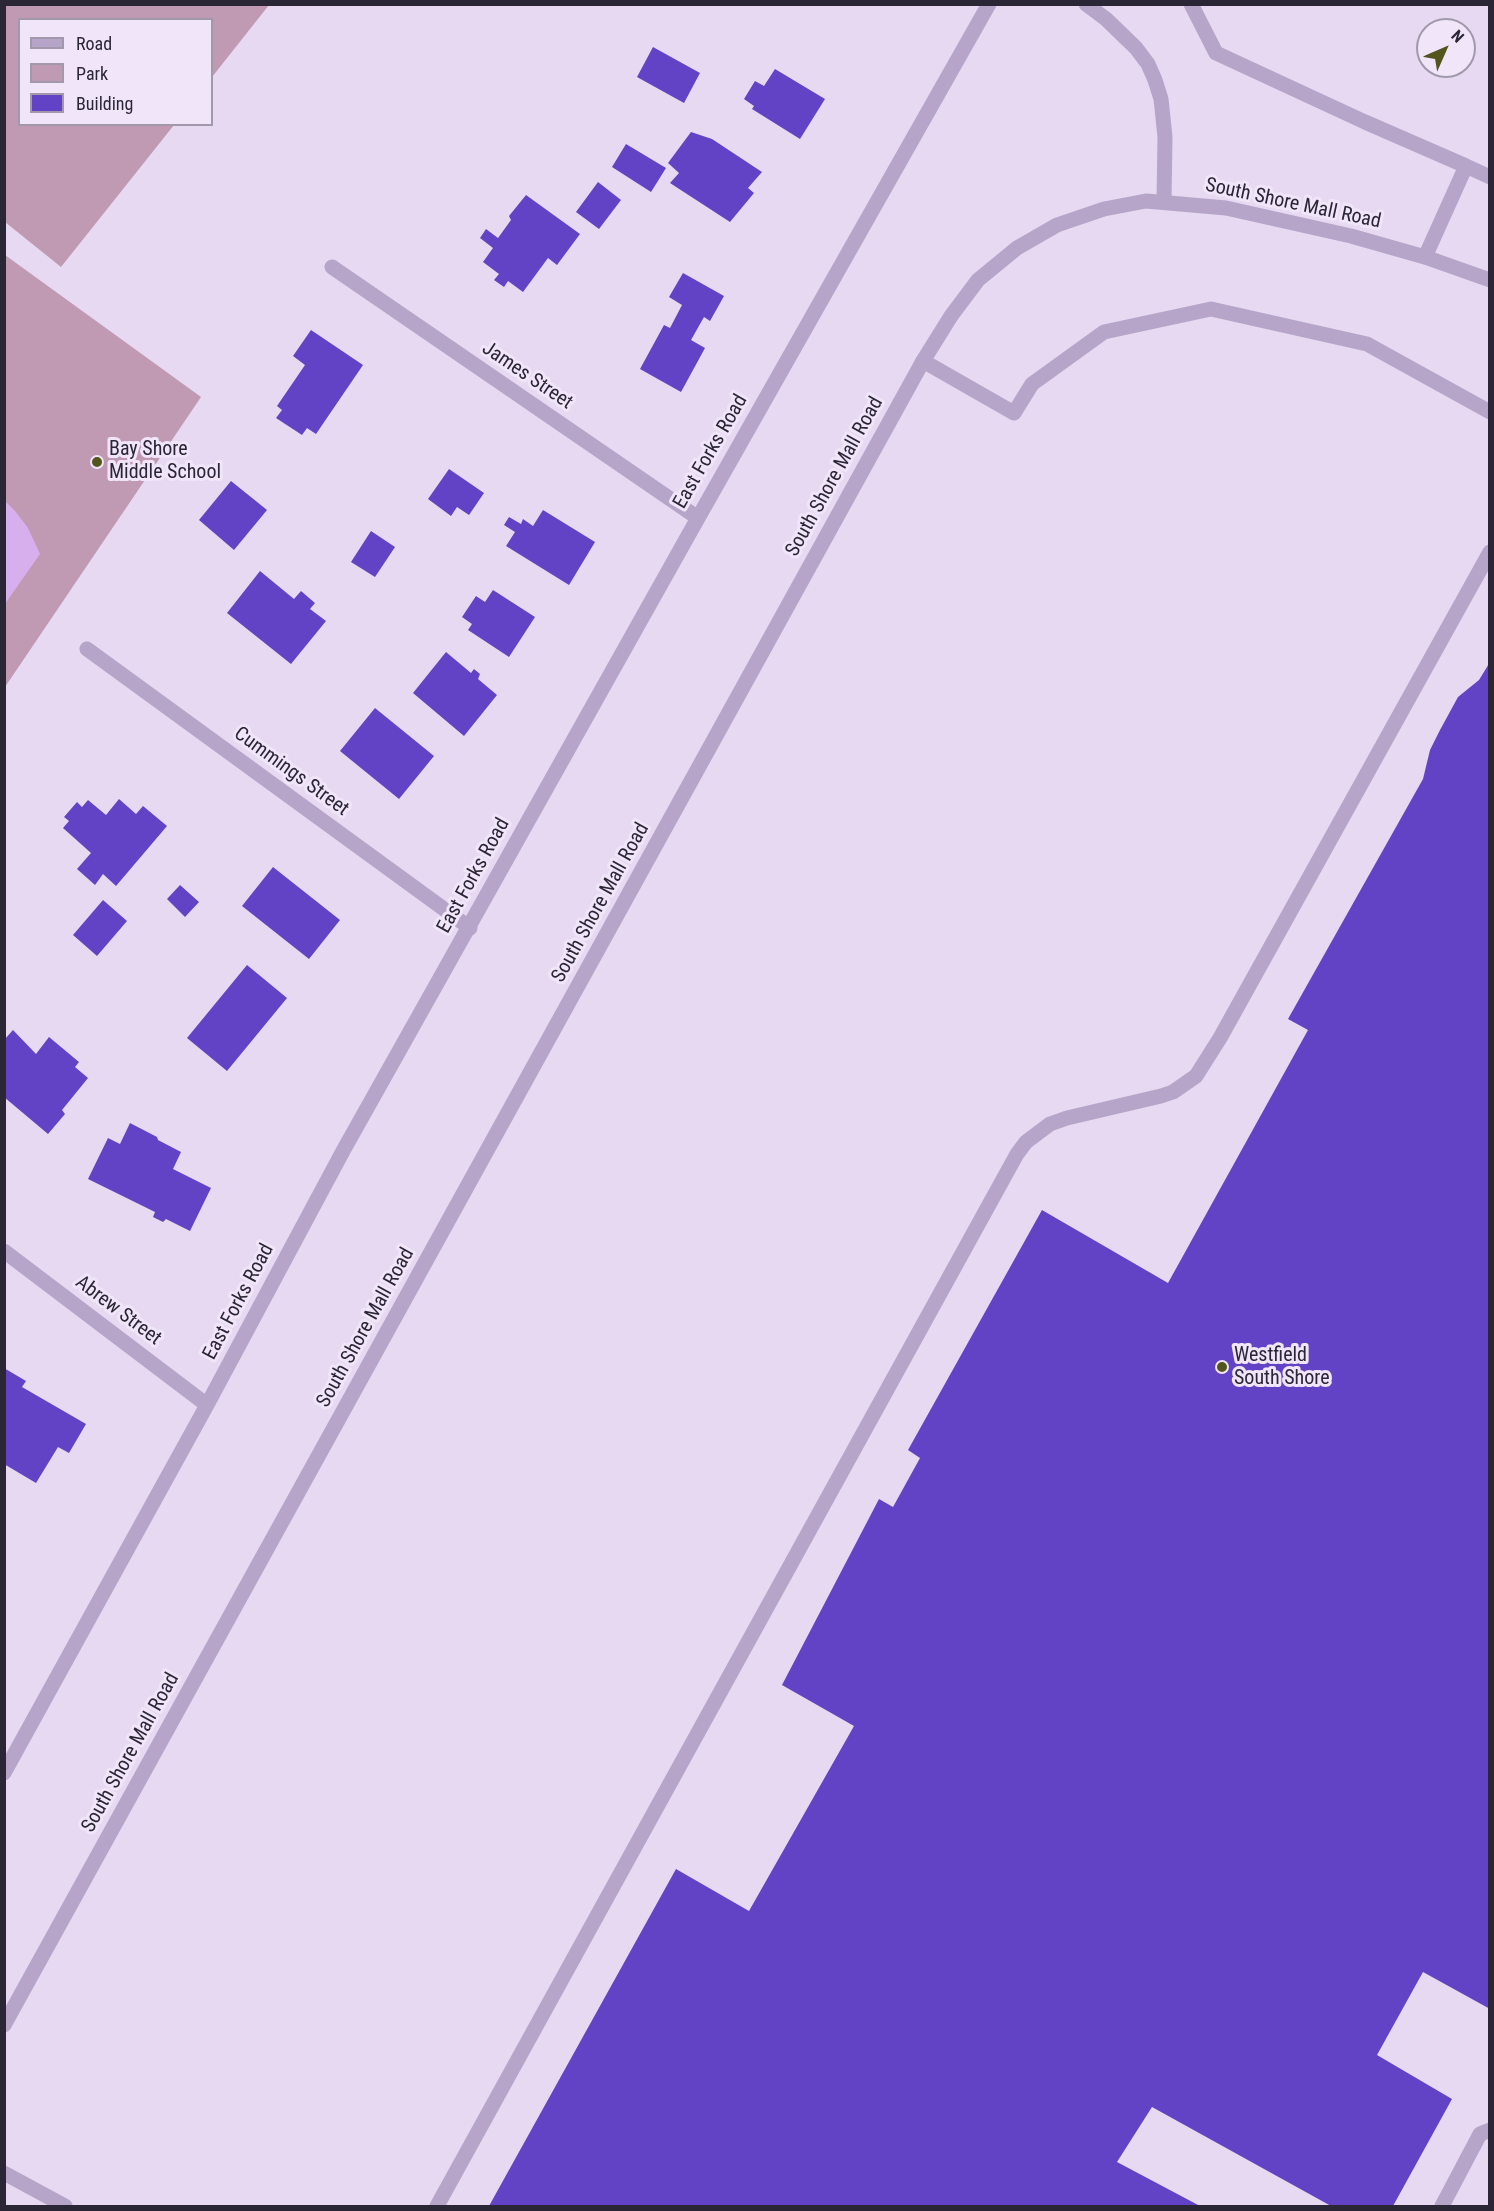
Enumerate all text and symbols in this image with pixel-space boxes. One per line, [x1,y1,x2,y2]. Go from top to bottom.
legend [18,18,213,126]
north arrow [1416,18,1476,78]
text: N [1447,26,1468,47]
text: Road [76,33,112,54]
text: Park [76,63,108,84]
text: Building [76,93,133,114]
street label: South Shore Mall Road [1203,174,1383,234]
street label: James Street [477,337,577,415]
street label: East Forks Road [669,391,753,513]
street label: South Shore Mall Road [781,393,889,561]
place label: Bay Shore Middle School [109,438,221,485]
marker: Bay Shore Middle School [90,455,104,469]
street label: Cummings Street [229,722,353,822]
street label: East Forks Road [433,814,515,938]
street label: South Shore Mall Road [547,819,655,987]
street label: East Forks Road [198,1240,280,1364]
street label: South Shore Mall Road [312,1244,420,1412]
street label: Abrew Street [70,1271,166,1351]
place label: Westfield South Shore [1234,1344,1330,1391]
marker: Westfield South Shore [1215,1360,1229,1374]
street label: South Shore Mall Road [77,1669,185,1837]

